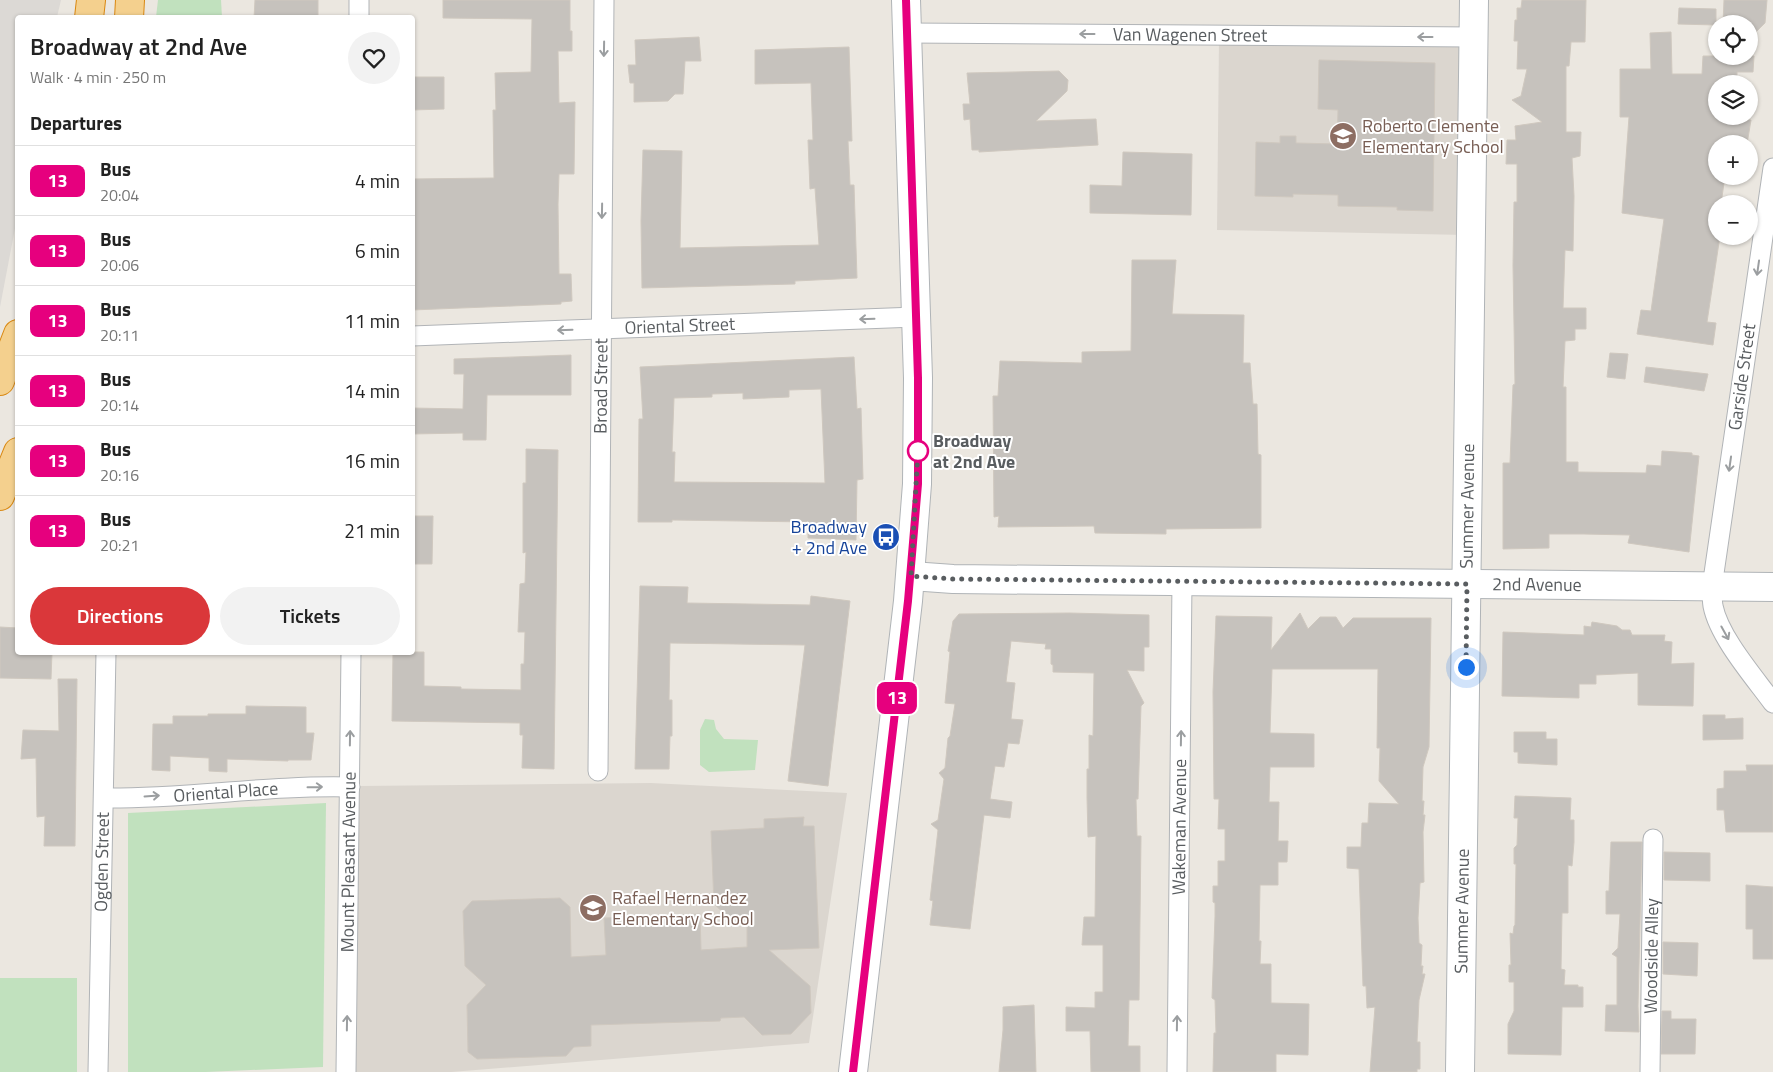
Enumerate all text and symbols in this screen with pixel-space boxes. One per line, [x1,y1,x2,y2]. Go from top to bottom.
map controls [1708,15,1758,245]
button: locate [1708,15,1758,65]
street label: Van Wagenen Street [1113,20,1268,49]
text: Broadway at 2nd Ave [30,28,247,64]
one-way arrow [1080,29,1096,39]
button: heart [348,32,400,84]
one-way arrow [1417,32,1434,42]
one-way arrow [599,40,609,56]
text: Walk · 4 min · 250 m [30,65,166,89]
button: layers [1708,75,1758,125]
text: Departures [30,108,122,137]
place label: Roberto Clemente Elementary School [1362,112,1504,160]
school or university icon: Roberto Clemente Elementary School [1328,121,1358,151]
button: + [1708,135,1758,185]
text: Bus [100,154,131,183]
text: 4 min [355,166,400,195]
text: 13 [47,167,68,194]
text: 20:04 [100,183,139,207]
button: − [1708,195,1758,245]
one-way arrow [597,202,607,219]
text: Bus [100,224,131,253]
text: 6 min [355,236,400,265]
text: 13 [47,237,68,264]
text: 20:06 [100,253,139,277]
one-way arrow [1753,260,1763,276]
text: Bus [100,294,131,323]
text: 11 min [344,306,400,335]
text: 13 [47,307,68,334]
street label: Oriental Street [624,310,736,341]
one-way arrow [860,315,876,324]
street label: Garside Street [1721,321,1762,432]
text: 20:11 [100,323,139,347]
one-way arrow [557,325,574,335]
street label: Broad Street [587,337,614,434]
text: Bus [100,364,131,393]
text: 14 min [344,376,400,405]
text: 13 [47,377,68,404]
text: 20:14 [100,393,139,417]
place label: Broadway at 2nd Ave [933,427,1015,475]
text: Bus [100,434,131,463]
marker: Broadway at 2nd Ave [907,440,929,462]
street label: Summer Avenue [1453,443,1481,569]
text: 16 min [344,446,400,475]
text: 13 [47,447,68,474]
one-way arrow [1725,456,1735,472]
text: 20:16 [100,463,139,487]
text: Bus [100,504,131,533]
place label: Broadway + 2nd Ave [791,513,867,561]
text: 21 min [344,516,400,545]
text: 13 [47,517,68,544]
bus stop icon: Broadway + 2nd Ave [871,522,901,552]
text: 20:21 [100,533,139,557]
street label: 2nd Avenue [1492,570,1582,598]
button: Directions [30,587,210,645]
button: Tickets [220,587,400,645]
one-way arrow [1720,625,1730,639]
your location [1454,655,1479,680]
line badge: 13 [874,682,920,714]
text: 13 [887,684,907,711]
one-way arrow [346,731,355,747]
one-way arrow [1176,731,1186,747]
street label: Wakeman Avenue [1165,759,1193,895]
street label: Mount Pleasant Avenue [333,772,363,952]
street label: Oriental Place [173,775,279,809]
one-way arrow [306,782,322,792]
one-way arrow [144,791,160,801]
street label: Ogden Street [87,811,116,912]
street label: Summer Avenue [1447,848,1476,974]
place label: Rafael Hernandez Elementary School [612,884,754,932]
school or university icon: Rafael Hernandez Elementary School [578,893,608,923]
street label: Woodside Alley [1637,898,1665,1014]
one-way arrow [342,1016,351,1032]
one-way arrow [1173,1016,1182,1032]

